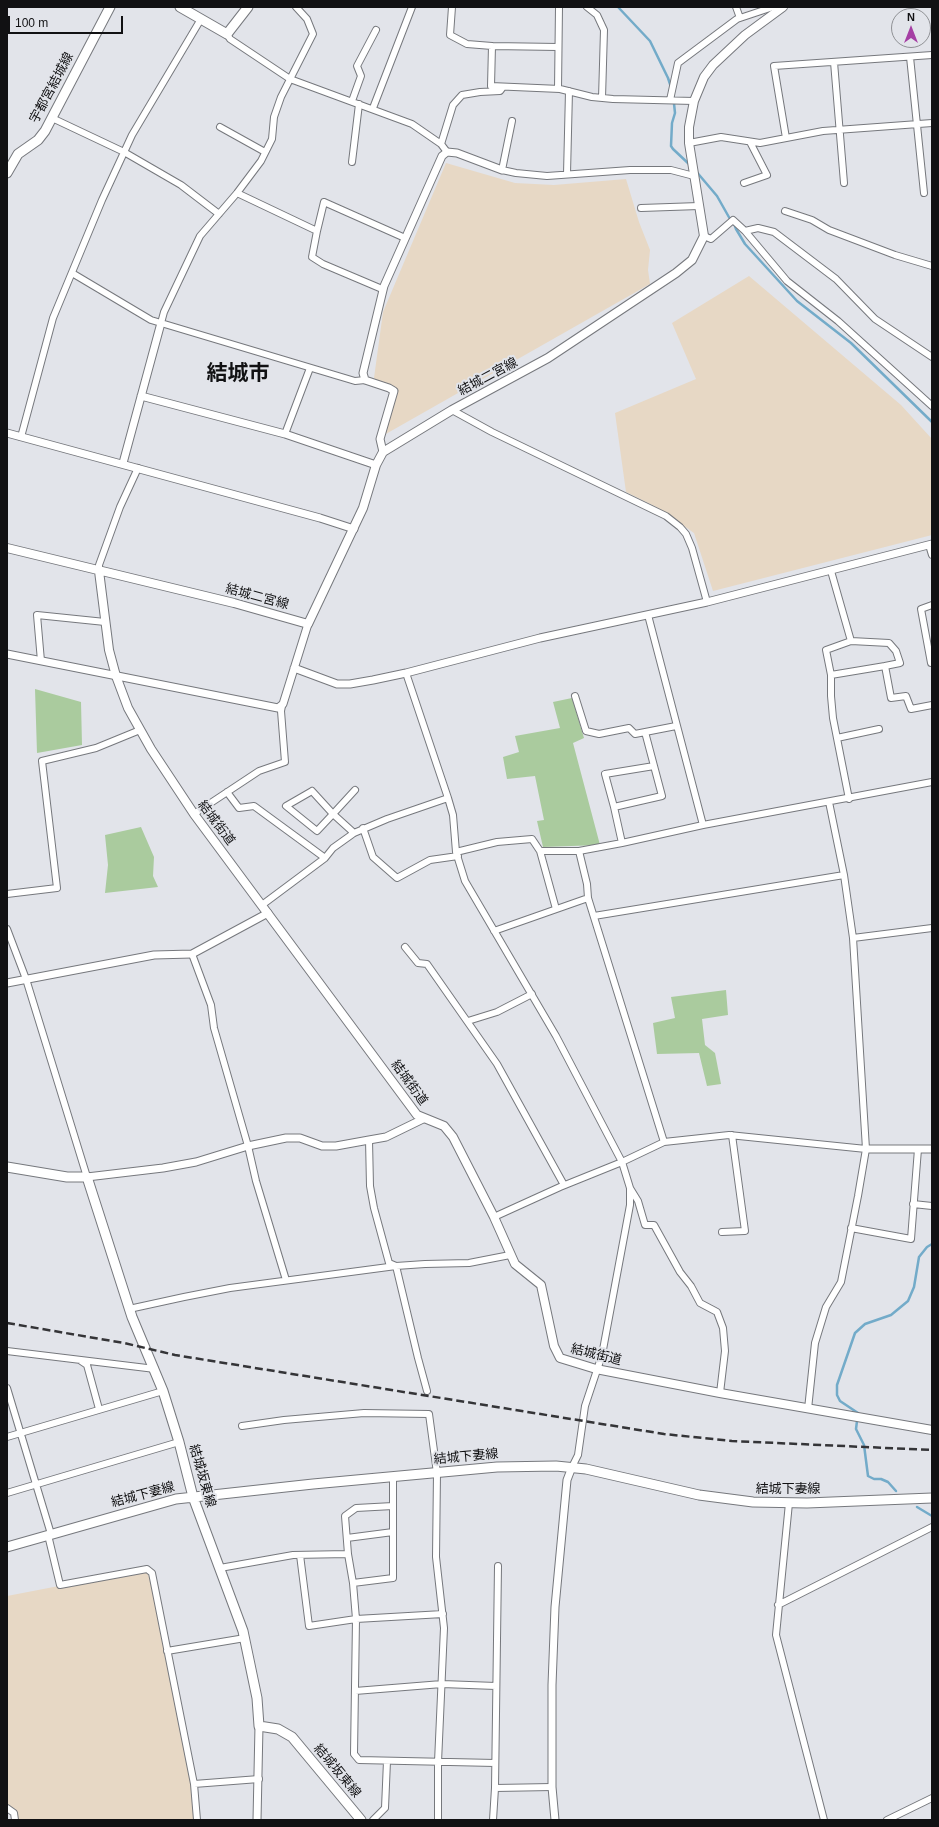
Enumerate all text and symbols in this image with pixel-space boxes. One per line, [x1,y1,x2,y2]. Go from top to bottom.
scale bar [10,8,125,34]
north arrow [891,8,931,48]
text: N [907,11,915,23]
text: 100 m [15,16,48,30]
street label: 宇都宮結城線 [27,50,77,126]
street label: 結城二宮線 [456,355,520,399]
district label: 結城市 [207,361,269,387]
street label: 結城二宮線 [224,581,290,613]
street label: 結城街道 [194,798,238,848]
street label: 結城街道 [387,1057,431,1109]
street label: 結城街道 [569,1341,623,1369]
street label: 結城坂東線 [186,1443,218,1509]
street label: 結城下妻線 [433,1446,499,1468]
street label: 結城下妻線 [110,1479,176,1511]
street label: 結城下妻線 [756,1481,820,1497]
street label: 結城坂東線 [310,1741,364,1801]

